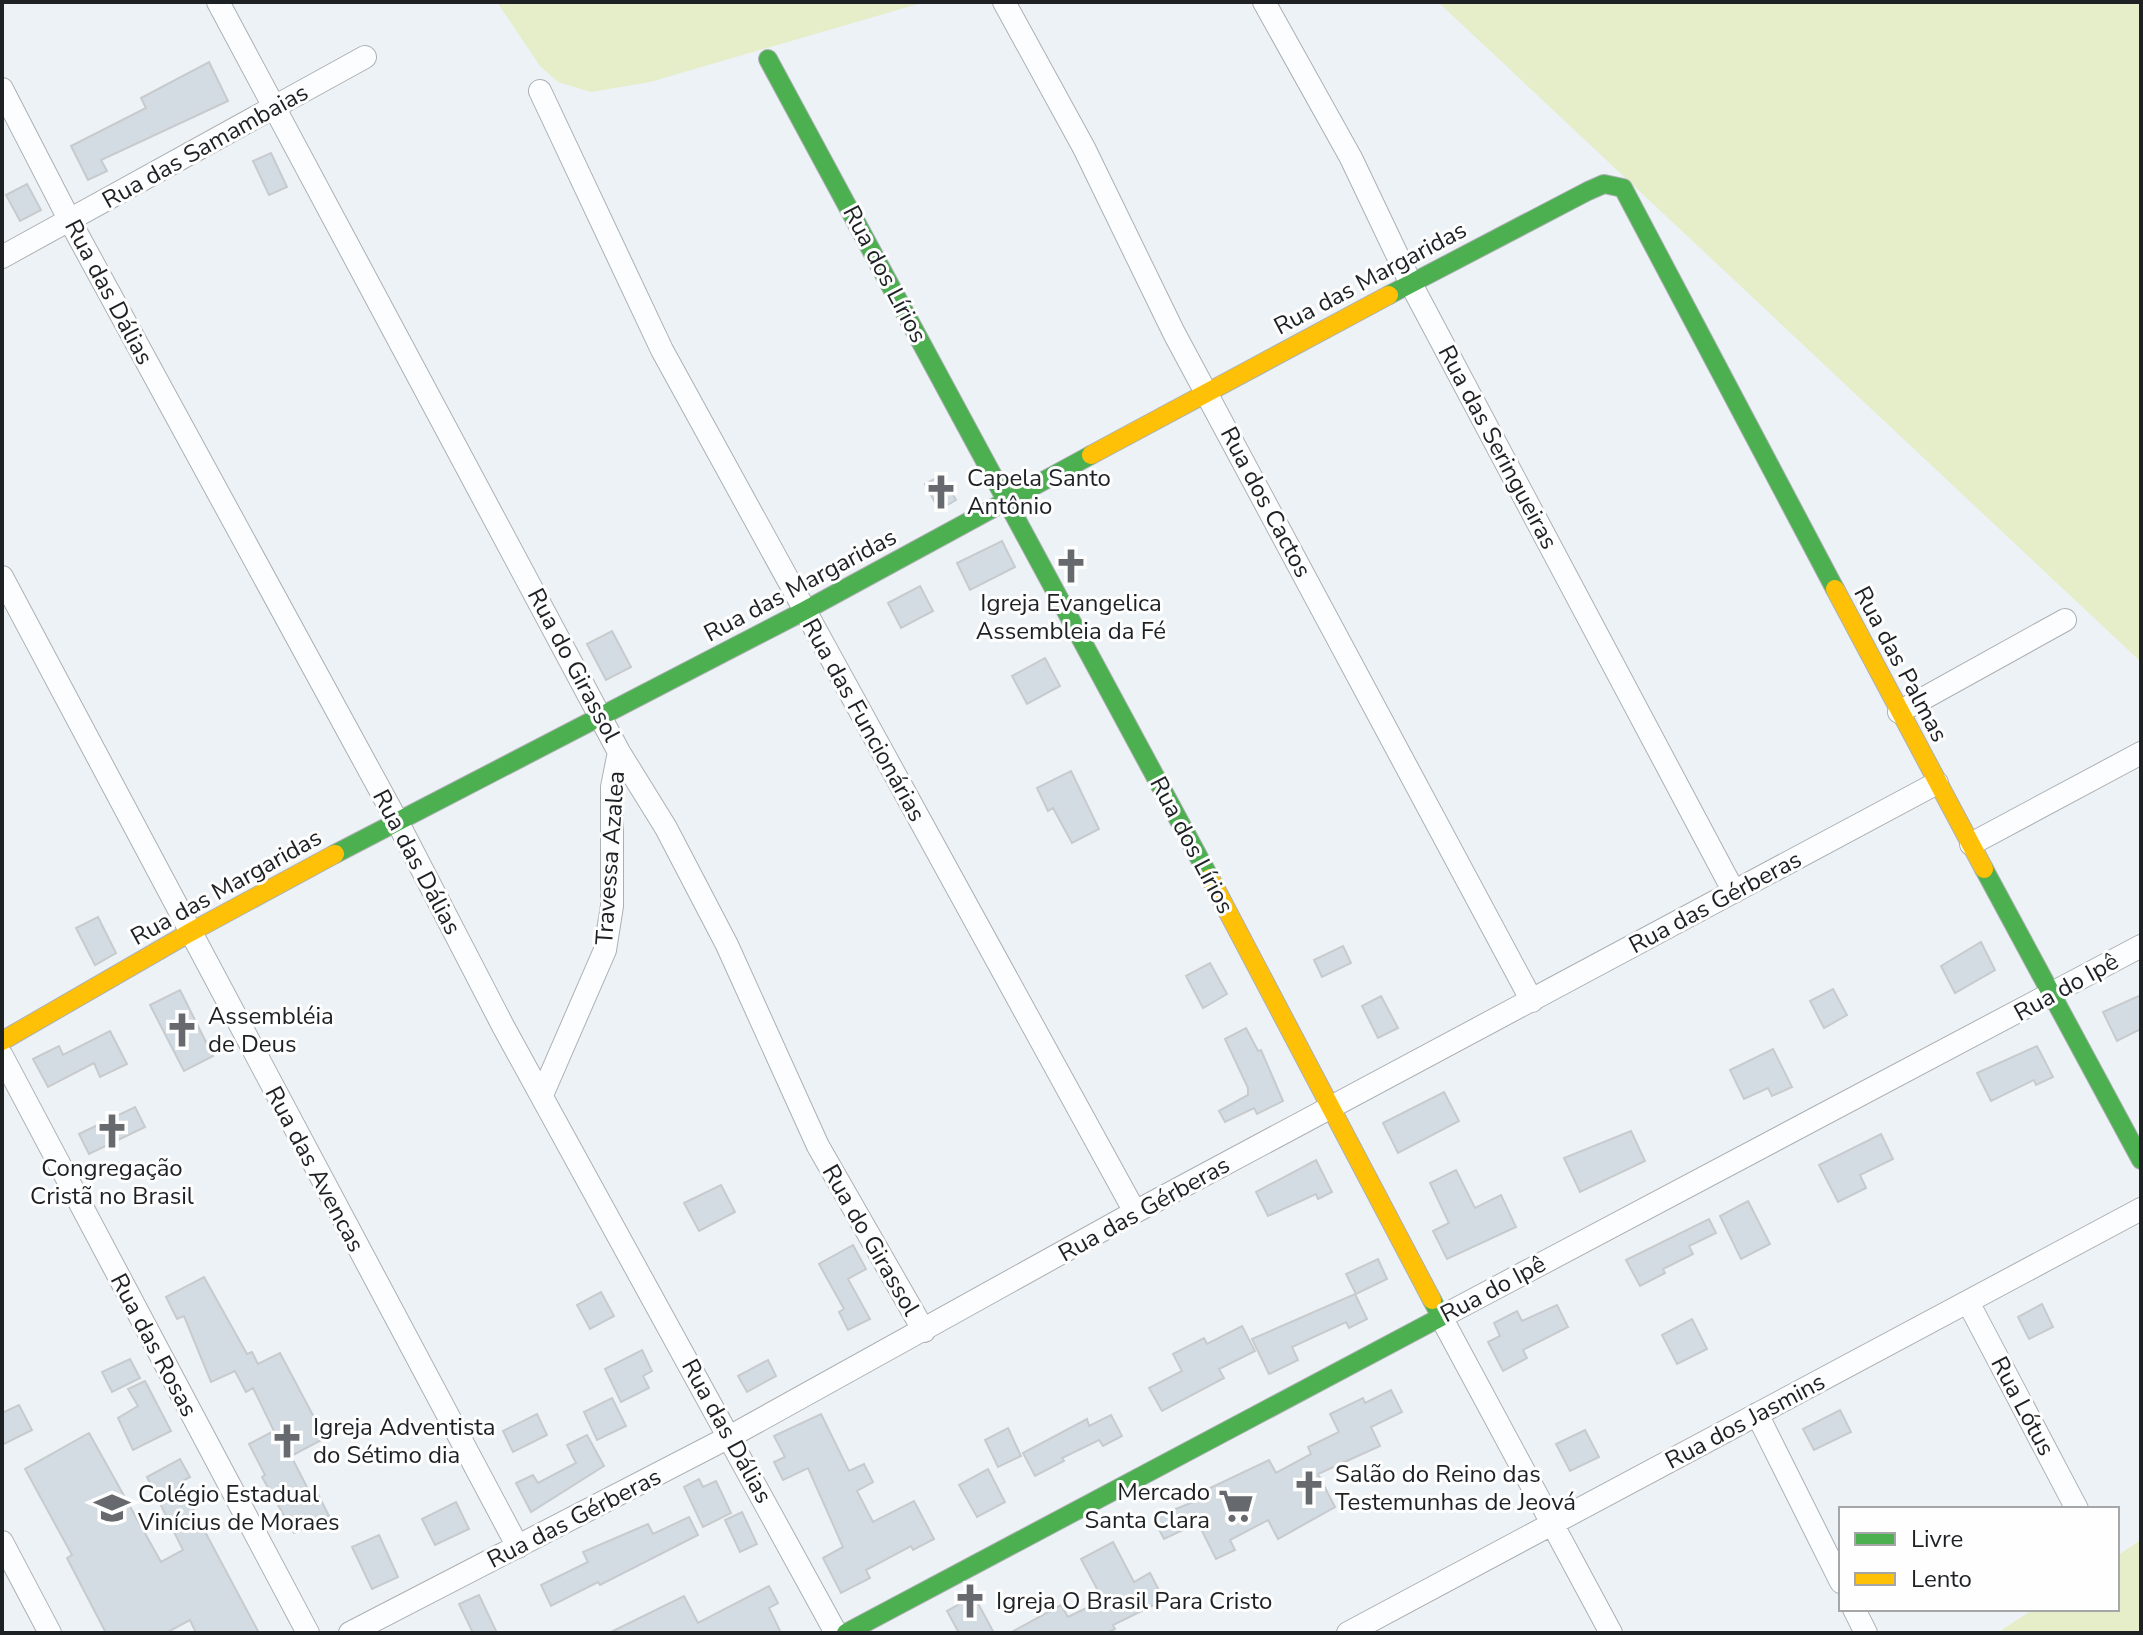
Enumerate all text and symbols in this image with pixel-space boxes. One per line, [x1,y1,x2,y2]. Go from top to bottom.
street label: Rua das Samambaias [96,76,314,216]
street label: Rua dos Lírios [835,200,935,348]
street label: Rua das Dálias [57,214,161,370]
street label: Rua das Margaridas [1268,214,1472,342]
street label: Rua das Seringueiras [1431,339,1565,555]
street label: Rua dos Cactos [1213,421,1319,583]
place label: Capela Santo Antônio [967,462,1111,522]
church icon: Capela Santo Antônio [922,473,960,511]
street label: Rua das Margaridas [698,521,902,649]
church icon: Igreja Evangelica Assembleia da Fé [1052,547,1090,585]
street label: Rua das Palmas [1846,581,1956,747]
street label: Rua do Girassol [520,583,628,747]
place label: Igreja Evangelica Assembleia da Fé [976,587,1166,647]
street label: Rua das Funcionárias [795,613,933,827]
street label: Travessa Azalea [588,770,632,946]
street label: Rua dos Lírios [1142,771,1242,919]
street label: Rua das Dálias [365,784,469,940]
street label: Rua das Margaridas [125,821,327,953]
street label: Rua das Gérberas [1623,843,1807,961]
street label: Rua do Ipê [2008,945,2124,1029]
place label: Assembléia de Deus [208,1000,334,1060]
church icon: Assembléia de Deus [163,1011,201,1049]
street label: Rua das Avencas [258,1080,372,1258]
church icon: Congregação Cristã no Brasil [93,1112,131,1150]
street label: Rua das Gérberas [1053,1149,1235,1269]
place label: Congregação Cristã no Brasil [30,1152,194,1212]
street label: Rua do Girassol [815,1159,927,1321]
street label: Rua do Ipê [1435,1248,1551,1330]
street label: Rua das Rosas [103,1268,205,1422]
street label: Rua Lótus [1984,1351,2062,1461]
street label: Rua das Dálias [674,1353,780,1509]
street label: Rua dos Jasmins [1659,1365,1831,1477]
place label: Igreja Adventista do Sétimo dia [313,1411,495,1471]
church icon: Igreja Adventista do Sétimo dia [268,1422,306,1460]
place label: Salão do Reino das Testemunhas de Jeová [1335,1458,1576,1518]
street label: Rua das Gérberas [482,1460,666,1576]
church icon: Salão do Reino das Testemunhas de Jeová [1290,1469,1328,1507]
place label: Mercado Santa Clara [1084,1476,1210,1536]
place label: Colégio Estadual Vinícius de Moraes [137,1478,339,1538]
supermarket icon: Mercado Santa Clara [1217,1487,1255,1525]
school or university icon: Colégio Estadual Vinícius de Moraes [93,1489,131,1527]
legend [1839,1507,2119,1611]
text: Livre [1911,1523,1963,1555]
text: Lento [1911,1563,1972,1595]
church icon: Igreja O Brasil Para Cristo [951,1582,989,1620]
place label: Igreja O Brasil Para Cristo [996,1585,1272,1617]

